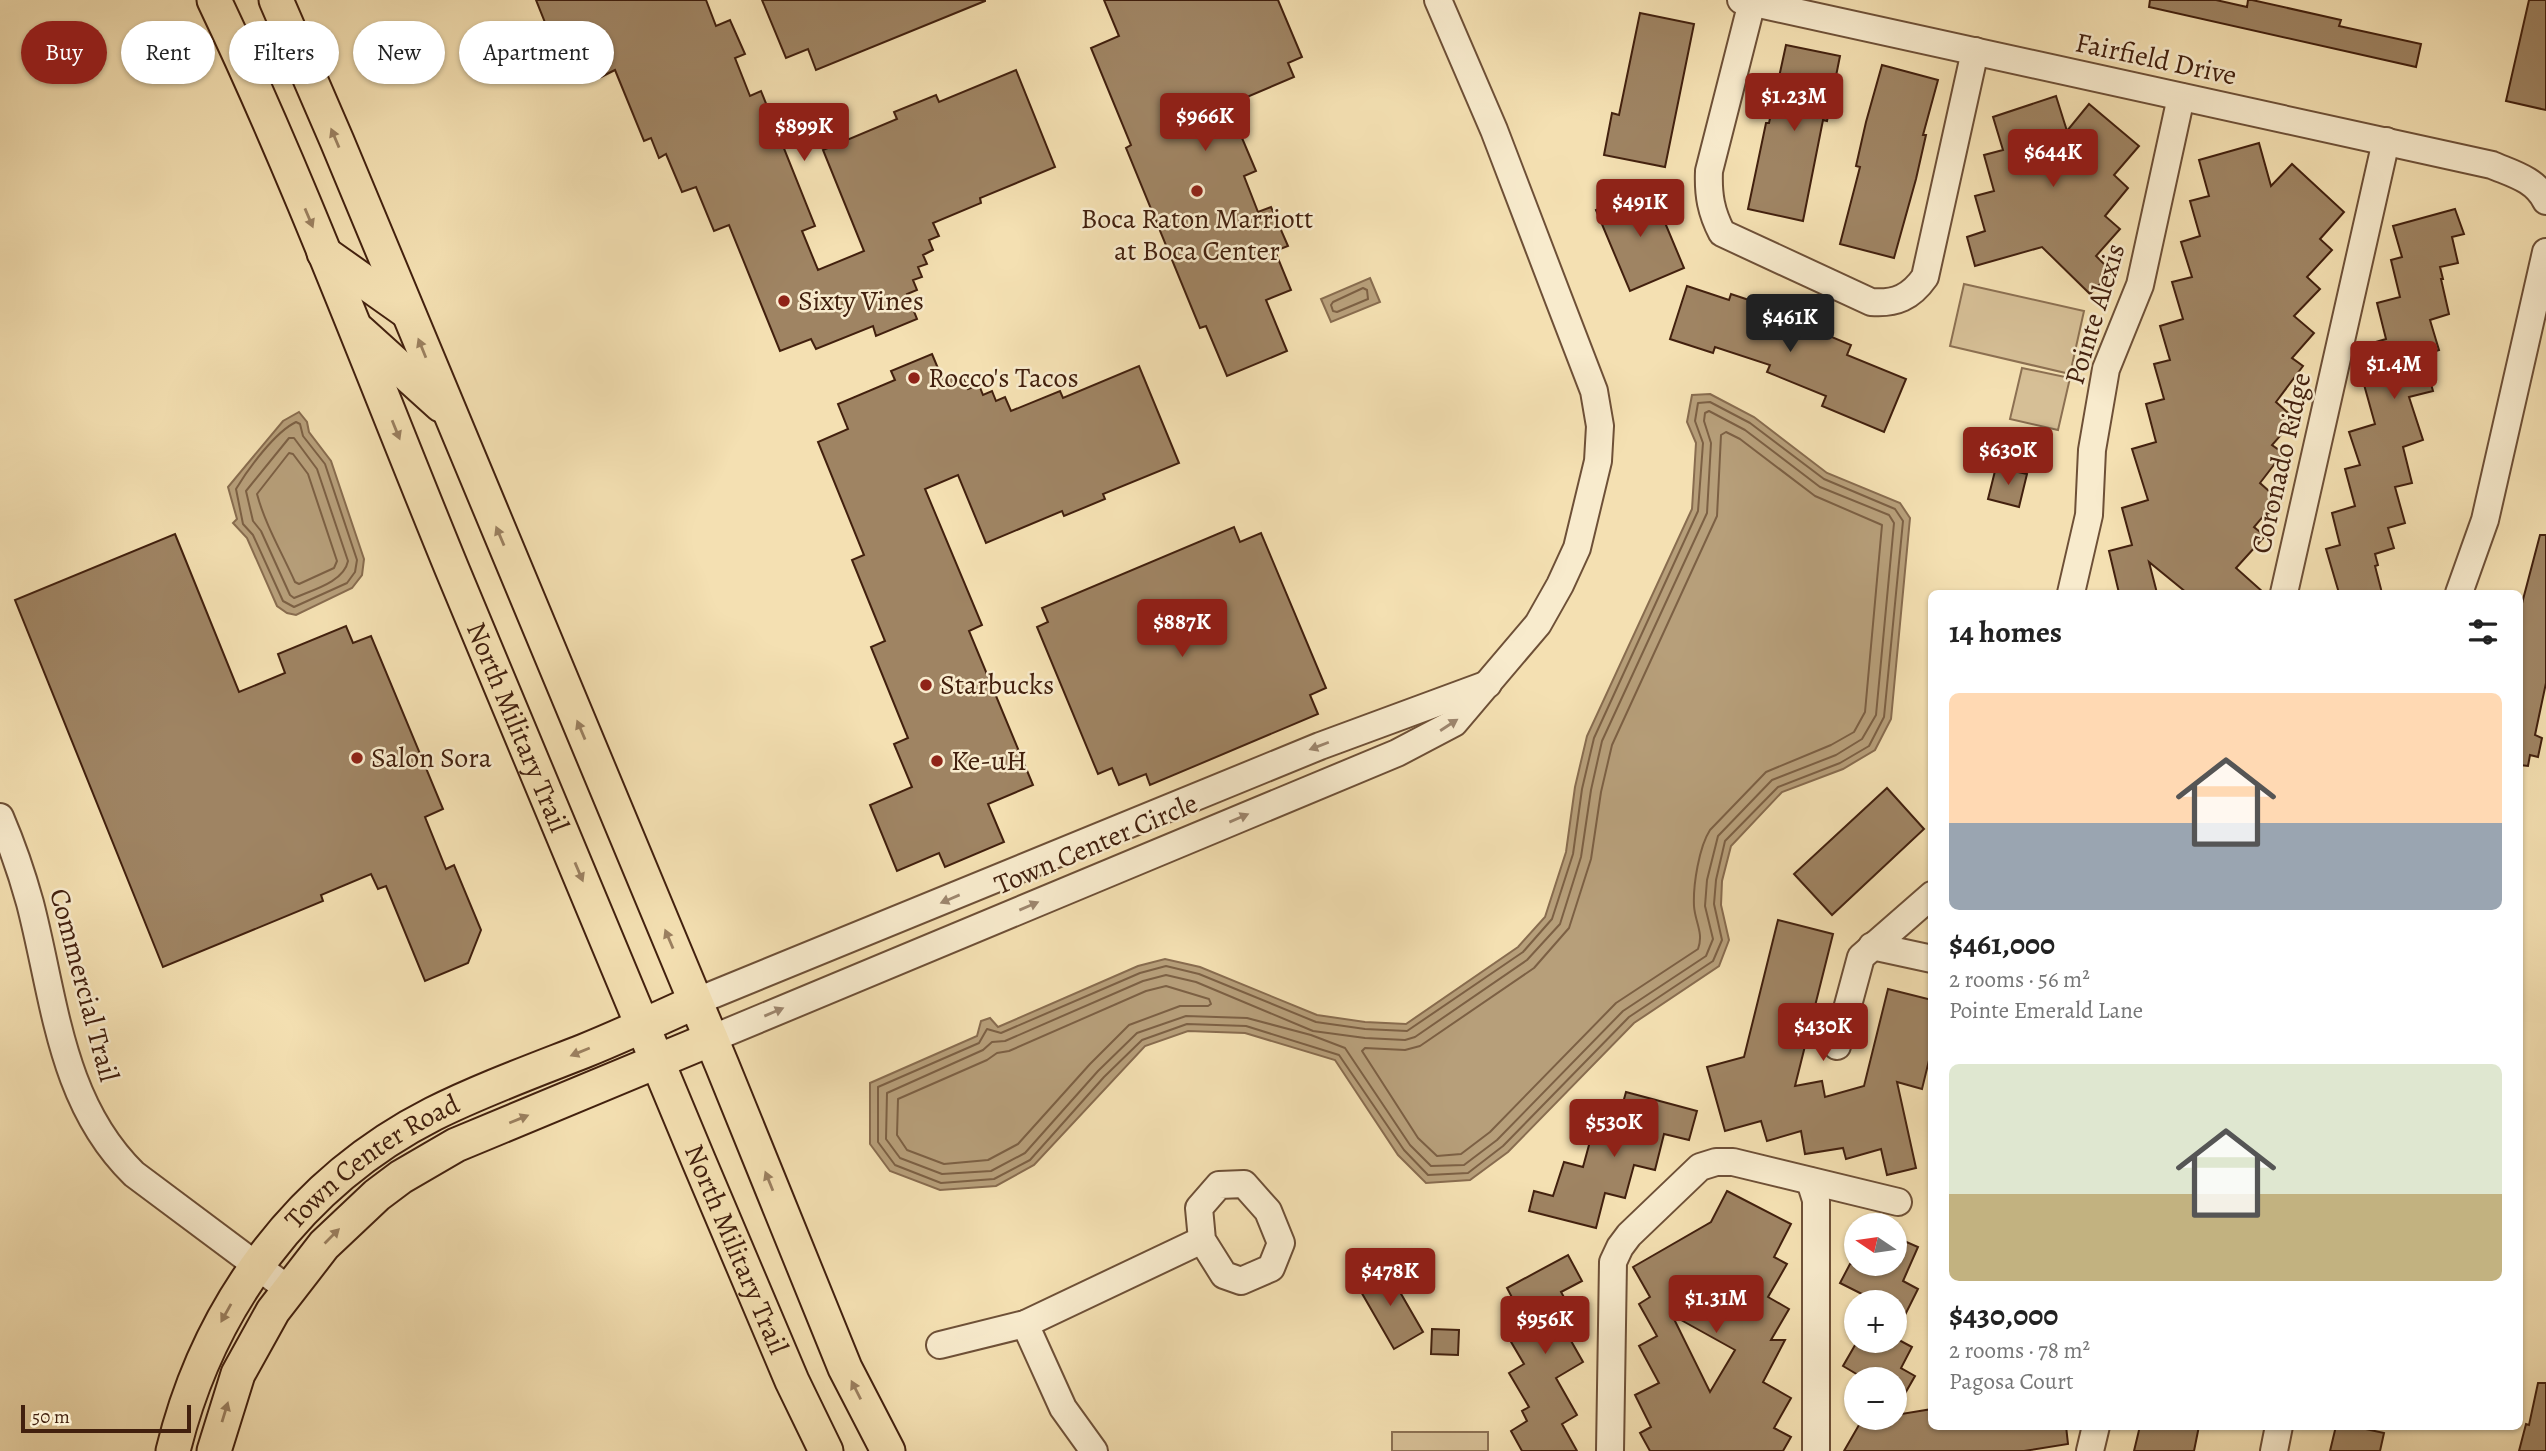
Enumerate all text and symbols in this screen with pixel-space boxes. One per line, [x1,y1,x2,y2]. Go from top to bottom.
chip: Buy [21,21,107,84]
chip: Rent [121,21,215,84]
chip: Filters [229,21,339,84]
chip: New [353,21,445,84]
chip: Apartment [459,21,614,84]
street label: Fairfield Drive [2072,23,2240,95]
pin: $1.23M [1737,74,1851,133]
text: $1.23M [1761,80,1827,111]
pin: $966K [1156,94,1254,153]
text: $966K [1176,100,1234,131]
pin: $899K [755,104,853,163]
text: $899K [775,110,833,141]
one-way arrow [330,127,341,148]
pin: $644K [2004,130,2102,189]
text: $644K [2024,136,2082,167]
pin: $491K [1591,180,1689,239]
marker: Boca Raton Marriott at Boca Center [1189,183,1205,199]
text: $491K [1612,186,1668,217]
place label: Boca Raton Marriott at Boca Center [1081,200,1313,270]
one-way arrow [304,208,315,229]
street label: Pointe Alexis [2056,239,2134,389]
place label: Sixty Vines [798,282,924,320]
marker: Sixty Vines [776,293,792,309]
pin: $461K [1741,294,1839,354]
text: $461K [1762,301,1818,332]
one-way arrow [416,338,427,359]
pin: $1.4M [2345,342,2443,401]
text: $1.4M [2366,348,2422,379]
place label: Rocco's Tacos [928,359,1079,397]
street label: Coronado Ridge [2242,369,2320,557]
marker: Rocco's Tacos [906,370,922,386]
one-way arrow [390,420,401,441]
pin: $630K [1959,428,2057,487]
text: $630K [1979,434,2037,465]
one-way arrow [494,526,505,547]
pin: $887K [1133,600,1231,659]
text: $887K [1153,606,1211,637]
text: 14 homes [1949,612,2062,652]
icon: filters [2464,613,2502,651]
street label: North Military Trail [457,616,578,838]
place label: Starbucks [940,666,1054,704]
marker: Starbucks [918,677,934,693]
one-way arrow [575,719,586,740]
one-way arrow [1439,719,1459,732]
place label: Salon Sora [371,739,492,777]
icon: home [2163,739,2289,865]
one-way arrow [1308,741,1329,752]
place label: Ke-uH [951,742,1027,780]
marker: Salon Sora [349,750,365,766]
marker: Ke-uH [929,753,945,769]
street label: Town Center Circle [989,784,1203,904]
one-way arrow [1229,813,1250,824]
one-way arrow [573,861,584,882]
street label: Commercial Trail [40,884,128,1086]
one-way arrow [940,894,961,905]
one-way arrow [1018,900,1039,911]
text: $461,000 [1949,924,2055,964]
one-way arrow [663,929,674,950]
text: 2 rooms · 56 m² [1949,964,2090,995]
text: Pointe Emerald Lane [1949,995,2143,1026]
pin: $430K [1774,1004,1872,1063]
one-way arrow [763,1007,784,1018]
text: $430K [1794,1010,1852,1041]
one-way arrow [569,1047,590,1058]
street label: Town Center Road [276,1085,467,1237]
pin: $530K [1565,1100,1663,1159]
text: $530K [1585,1106,1643,1137]
icon: home [2163,1110,2289,1236]
one-way arrow [509,1113,530,1124]
street label: North Military Trail [675,1138,797,1360]
one-way arrow [763,1170,774,1191]
north arrow [1844,1213,1908,1276]
map controls [1844,1213,1907,1430]
one-way arrow [324,1228,341,1245]
pin: $478K [1341,1248,1439,1308]
text: $478K [1361,1255,1419,1286]
pin: $1.31M [1659,1276,1773,1335]
text: $1.31M [1685,1282,1747,1313]
button: + [1844,1290,1907,1353]
text: $430,000 [1949,1295,2058,1335]
pin: $956K [1496,1296,1594,1356]
one-way arrow [220,1303,232,1323]
text: $956K [1516,1303,1574,1334]
text: 2 rooms · 78 m² [1949,1335,2090,1366]
text: Pagosa Court [1949,1366,2074,1397]
button: − [1844,1367,1907,1430]
one-way arrow [851,1380,862,1400]
scale bar [21,1402,191,1434]
one-way arrow [221,1402,231,1423]
text: 50 m [32,1404,70,1430]

